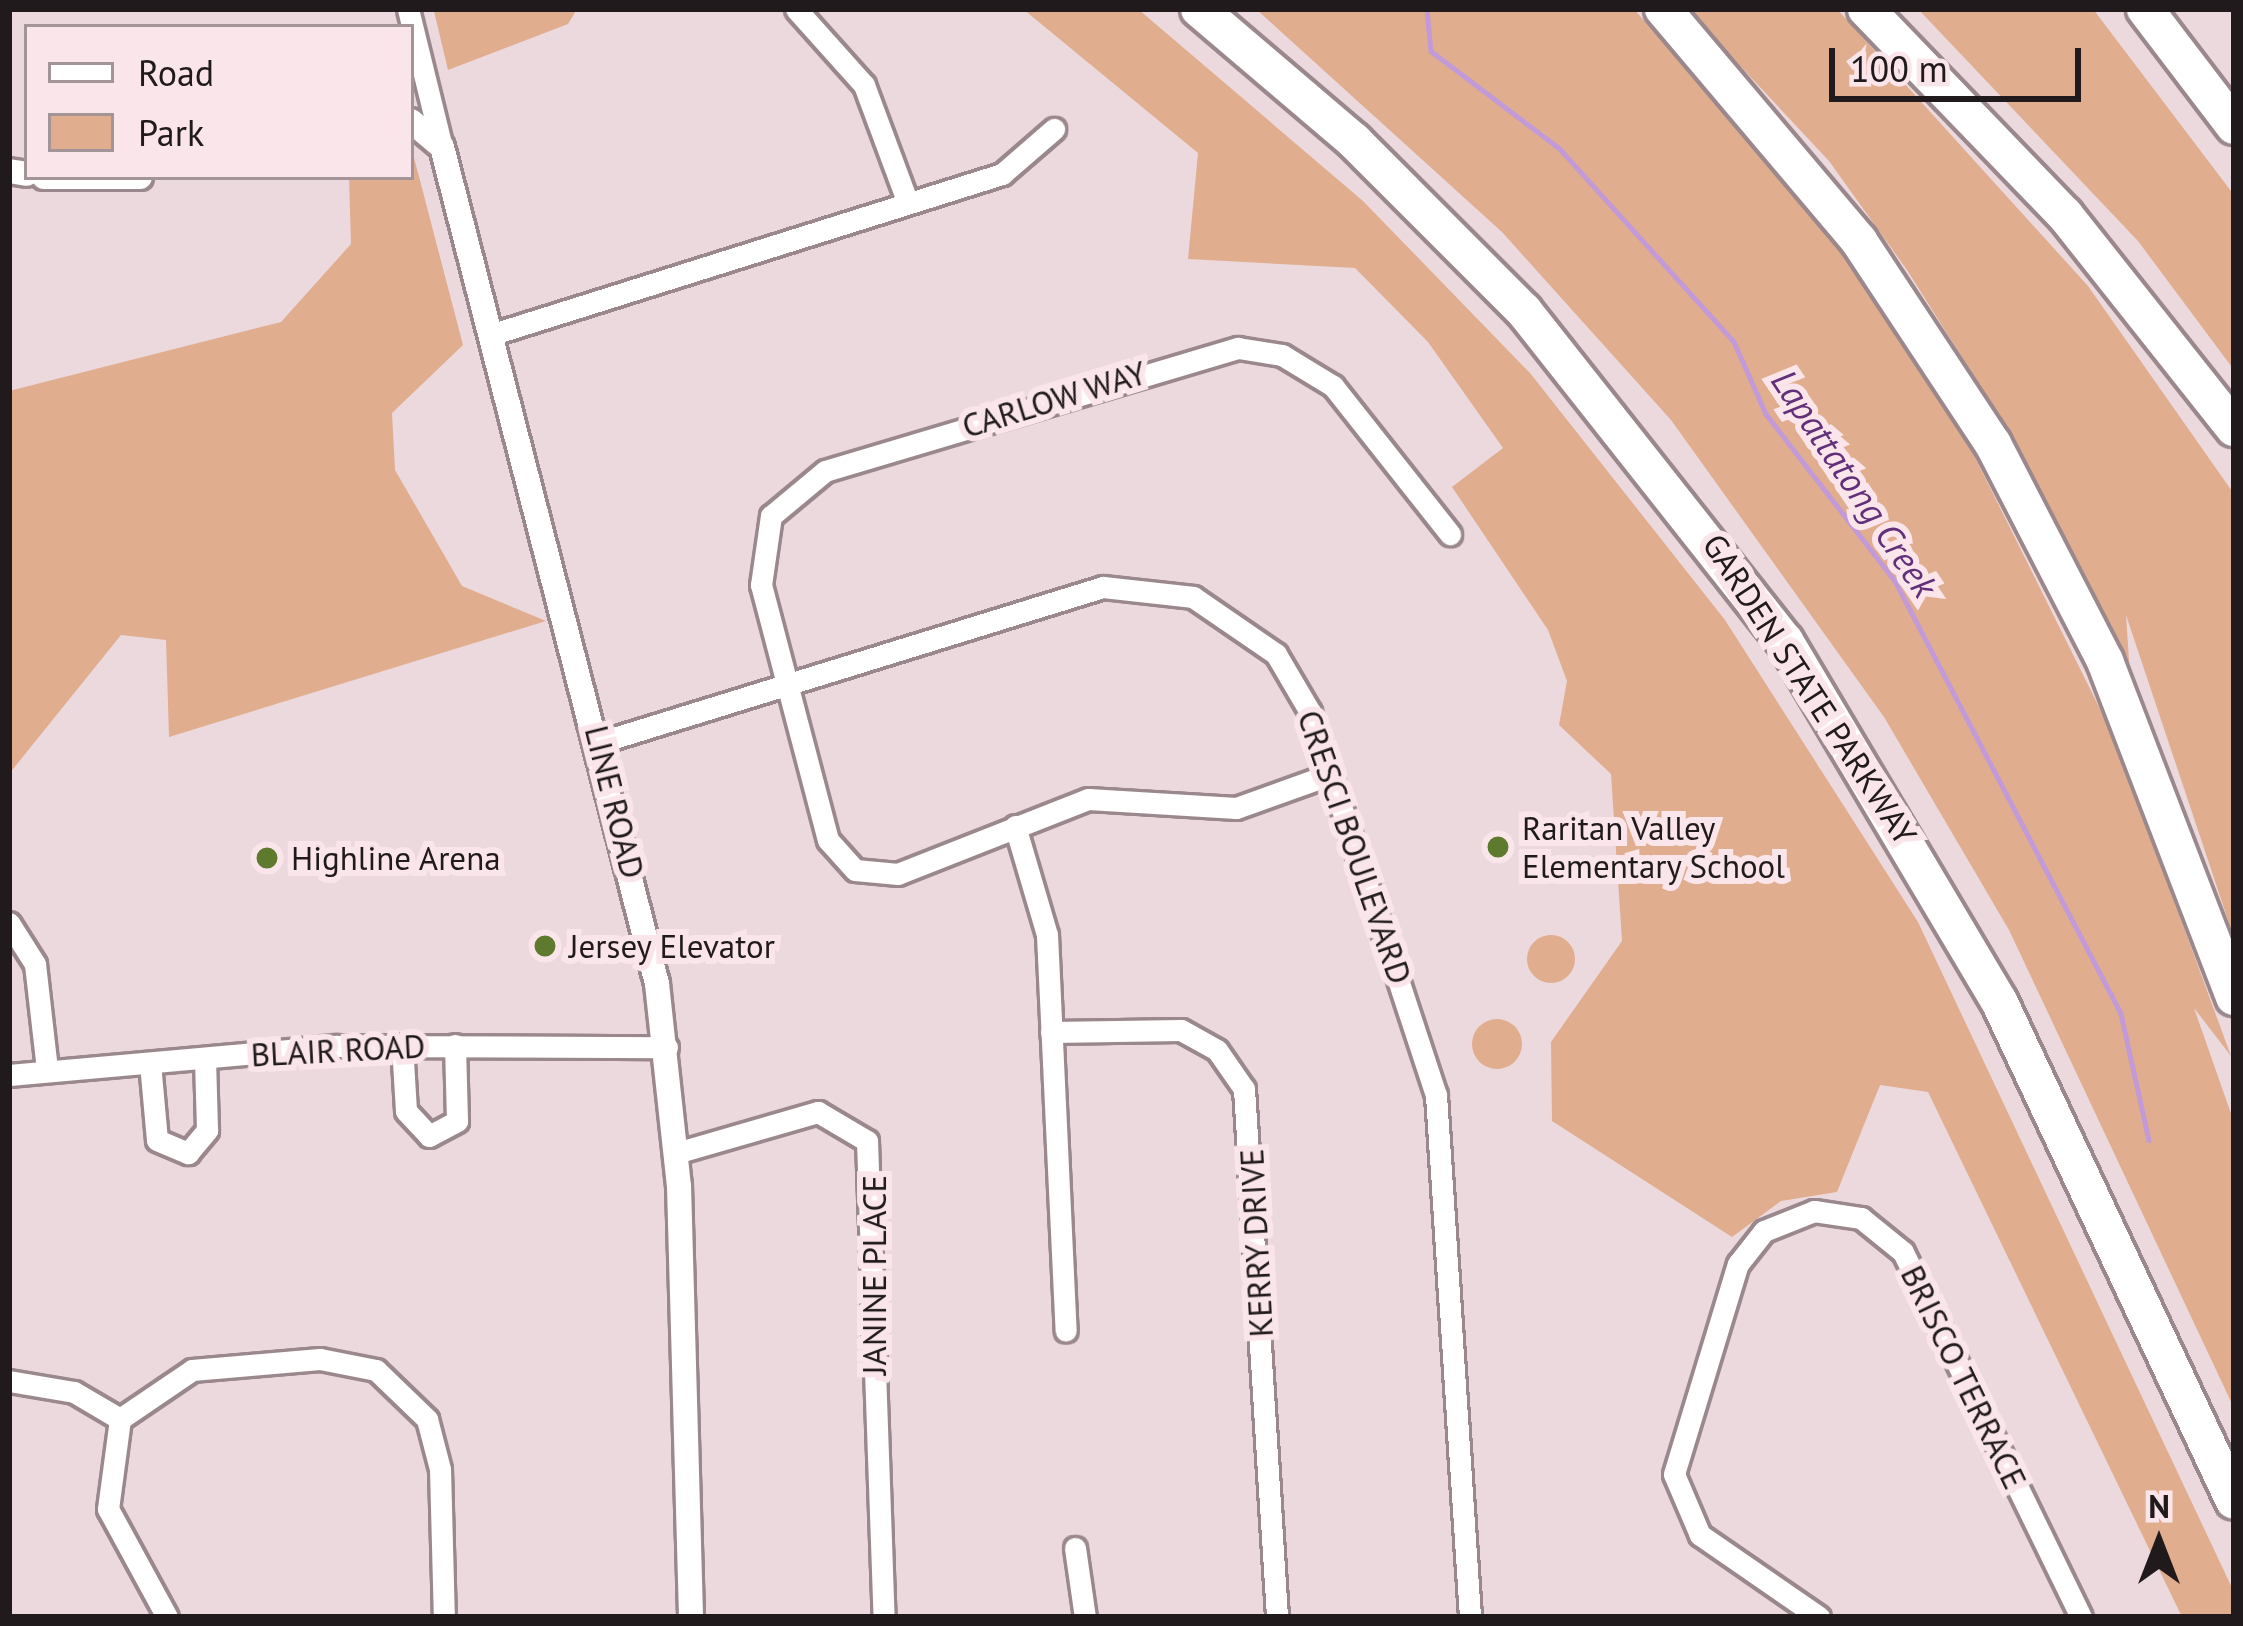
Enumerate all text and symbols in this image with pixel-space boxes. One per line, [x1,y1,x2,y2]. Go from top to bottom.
legend [24,24,414,180]
scale bar [1835,24,2087,98]
text: 100 m [1850,45,1948,92]
text: Road [138,49,214,96]
text: Park [138,109,204,156]
street label: CARLOW WAY [957,352,1151,446]
water label: Lapattatong Creek [1763,361,1947,605]
street label: GARDEN STATE PARKWAY [1695,526,1925,852]
street label: CRESCI BOULEVARD [1290,705,1420,989]
street label: LINE ROAD [577,721,653,883]
place label: Raritan Valley Elementary School [1522,808,1786,886]
marker: Raritan Valley Elementary School [1485,834,1511,860]
place label: Highline Arena [291,838,502,878]
marker: Highline Arena [254,845,280,871]
place label: Jersey Elevator [569,926,776,966]
marker: Jersey Elevator [532,933,558,959]
street label: BLAIR ROAD [250,1026,426,1074]
street label: KERRY DRIVE [1231,1147,1281,1339]
street label: JANINE PLACE [854,1175,894,1375]
street label: BRISCO TERRACE [1893,1258,2035,1496]
north arrow [2099,1482,2219,1602]
text: N [2148,1484,2170,1527]

